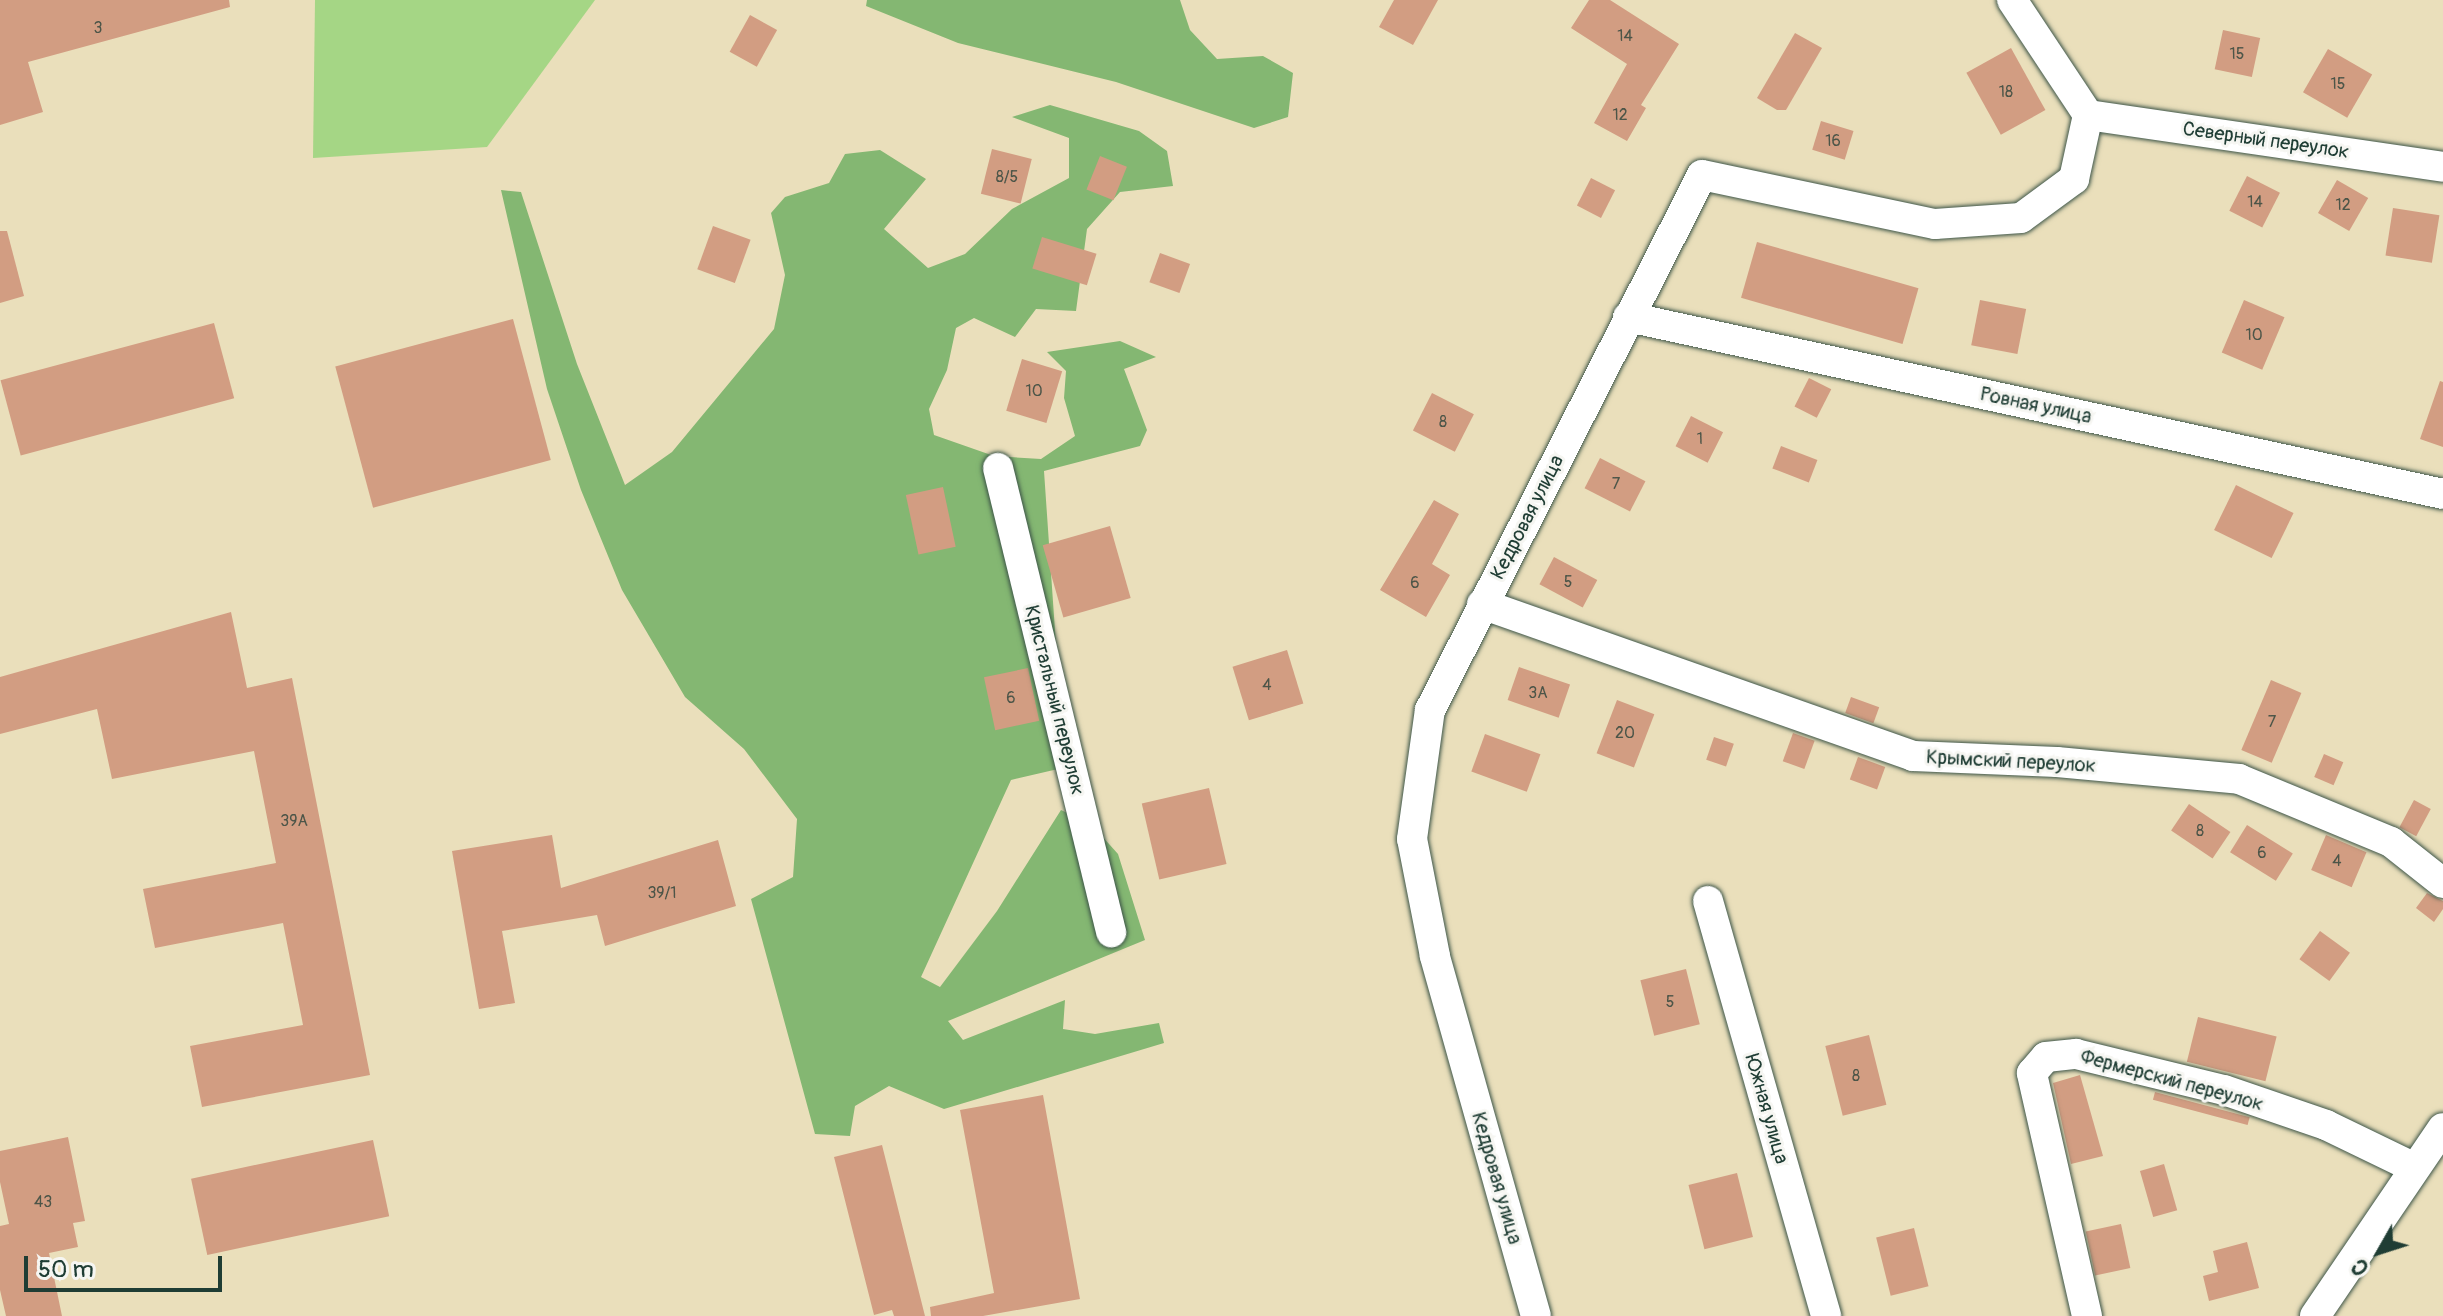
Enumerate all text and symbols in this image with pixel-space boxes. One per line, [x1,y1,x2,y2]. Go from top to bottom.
house number: 3 [94,18,102,38]
house number: 14 [1617,26,1633,46]
house number: 15 [2230,44,2244,64]
house number: 15 [2331,74,2345,94]
house number: 18 [1999,82,2013,102]
house number: 12 [1612,105,1628,125]
street label: Северный переулок [2181,116,2351,164]
house number: 16 [1825,131,1841,151]
house number: 8/5 [996,167,1018,187]
house number: 14 [2247,192,2263,212]
house number: 12 [2335,195,2351,215]
house number: 10 [2245,325,2263,345]
house number: 10 [1025,381,1043,401]
street label: Ровная улица [1978,381,2094,429]
house number: 8 [1439,412,1447,432]
house number: 1 [1697,429,1703,449]
street label: Кедровая улица [1485,451,1569,583]
house number: 7 [1612,474,1620,494]
house number: 5 [1564,572,1572,592]
house number: 6 [1410,573,1420,593]
street label: Кристальный переулок [1020,603,1090,797]
house number: 4 [1262,675,1272,695]
house number: 3А [1528,683,1548,703]
house number: 6 [1006,688,1016,708]
house number: 7 [2268,712,2276,732]
house number: 20 [1615,723,1635,743]
street label: Крымский переулок [1926,745,2096,777]
house number: 39А [280,811,308,831]
house number: 8 [2196,821,2204,841]
house number: 6 [2257,843,2267,863]
house number: 4 [2332,851,2342,871]
house number: 39/1 [647,883,677,903]
house number: 5 [1666,992,1674,1012]
street label: Фермерский переулок [2078,1044,2266,1116]
street label: Южная улица [1740,1051,1794,1167]
house number: 8 [1852,1066,1860,1086]
street label: Кедровая улица [1467,1109,1527,1247]
house number: 43 [34,1192,52,1212]
north arrow [2339,1212,2419,1292]
scale bar [28,1240,226,1290]
text: С [2345,1253,2376,1281]
text: 50 m [38,1255,94,1284]

